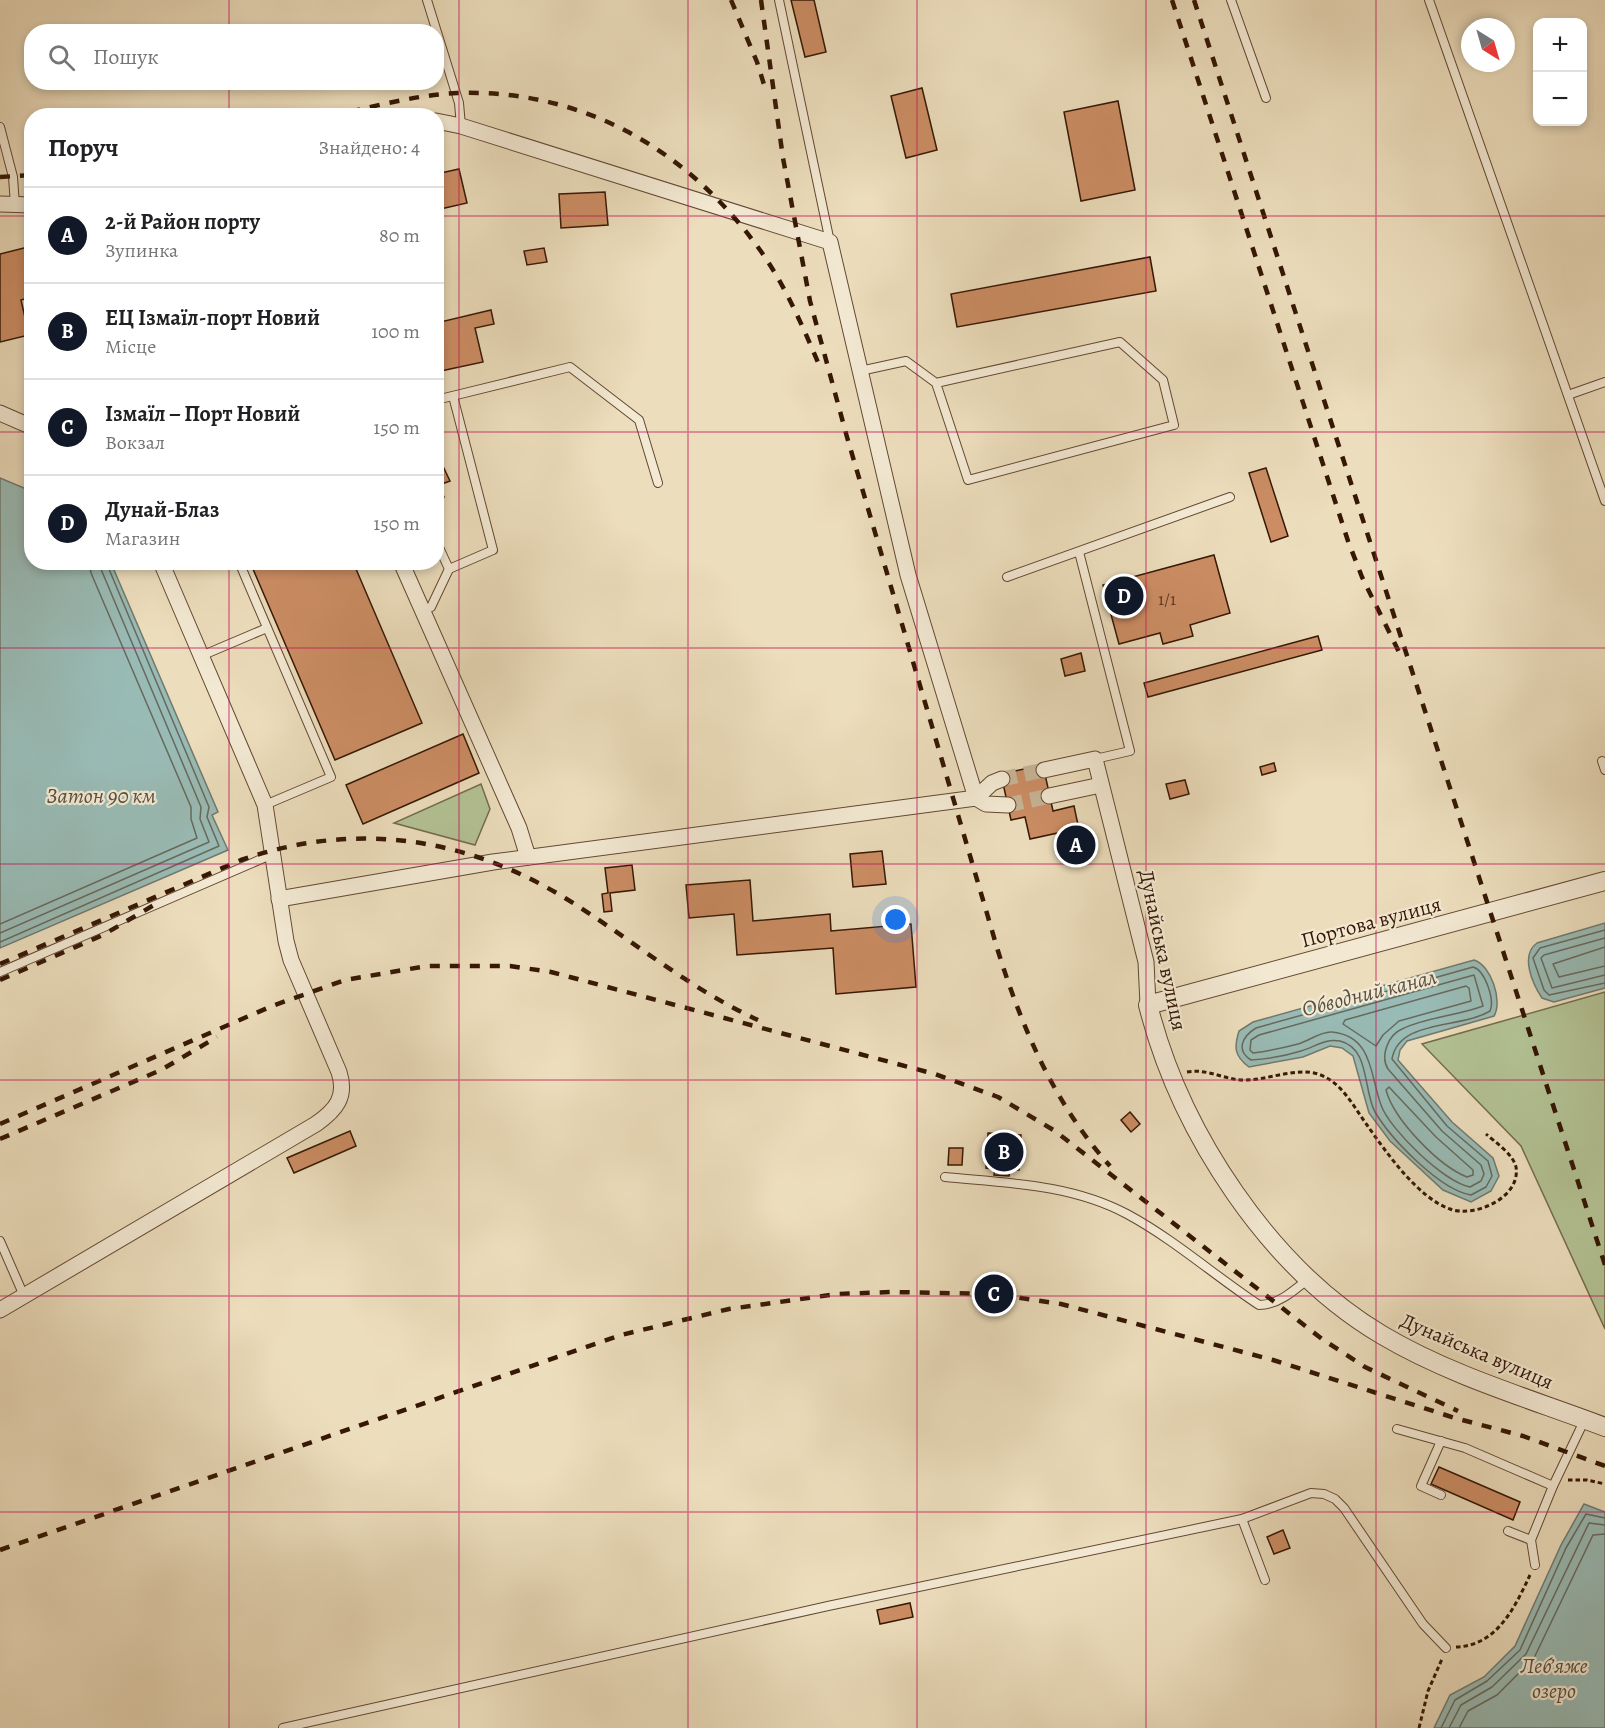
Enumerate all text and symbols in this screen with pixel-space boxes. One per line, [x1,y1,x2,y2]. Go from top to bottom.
north arrow [1461,18,1515,72]
map controls [1533,18,1587,126]
button: + [1533,18,1587,72]
search box [24,24,444,90]
icon: search [45,41,78,74]
text: Пошук [93,42,159,72]
button: − [1533,72,1587,126]
text: Поруч [48,130,119,165]
text: Знайдено: 4 [319,134,420,161]
text: 2-й Район порту [105,207,260,237]
text: A [61,222,74,249]
text: 80 m [379,222,420,249]
text: Зупинка [105,237,178,264]
text: ЕЦ Ізмаїл-порт Новий [105,303,320,333]
text: B [61,318,74,345]
text: 100 m [371,318,420,345]
text: Місце [105,333,156,360]
text: Ізмаїл – Порт Новий [105,399,300,429]
text: C [61,414,74,441]
text: 150 m [373,414,420,441]
text: Вокзал [105,429,165,456]
text: Дунай-Блаз [105,495,219,525]
text: D [61,510,74,537]
text: 150 m [373,510,420,537]
text: Магазин [105,525,180,552]
pin: D [1104,574,1144,618]
house number: 1/1 [1158,587,1176,611]
water label: Затон 90 км [46,781,156,811]
pin: A [1056,822,1096,868]
street label: Дунайська вулиця [1132,867,1194,1033]
street label: Портова вулиця [1298,890,1444,954]
your location [881,905,910,934]
water label: Обводний канал [1299,962,1440,1024]
pin: B [984,1130,1024,1174]
pin: C [974,1272,1014,1316]
street label: Дунайська вулиця [1396,1306,1558,1396]
water label: Леб’яже озеро [1519,1651,1588,1706]

